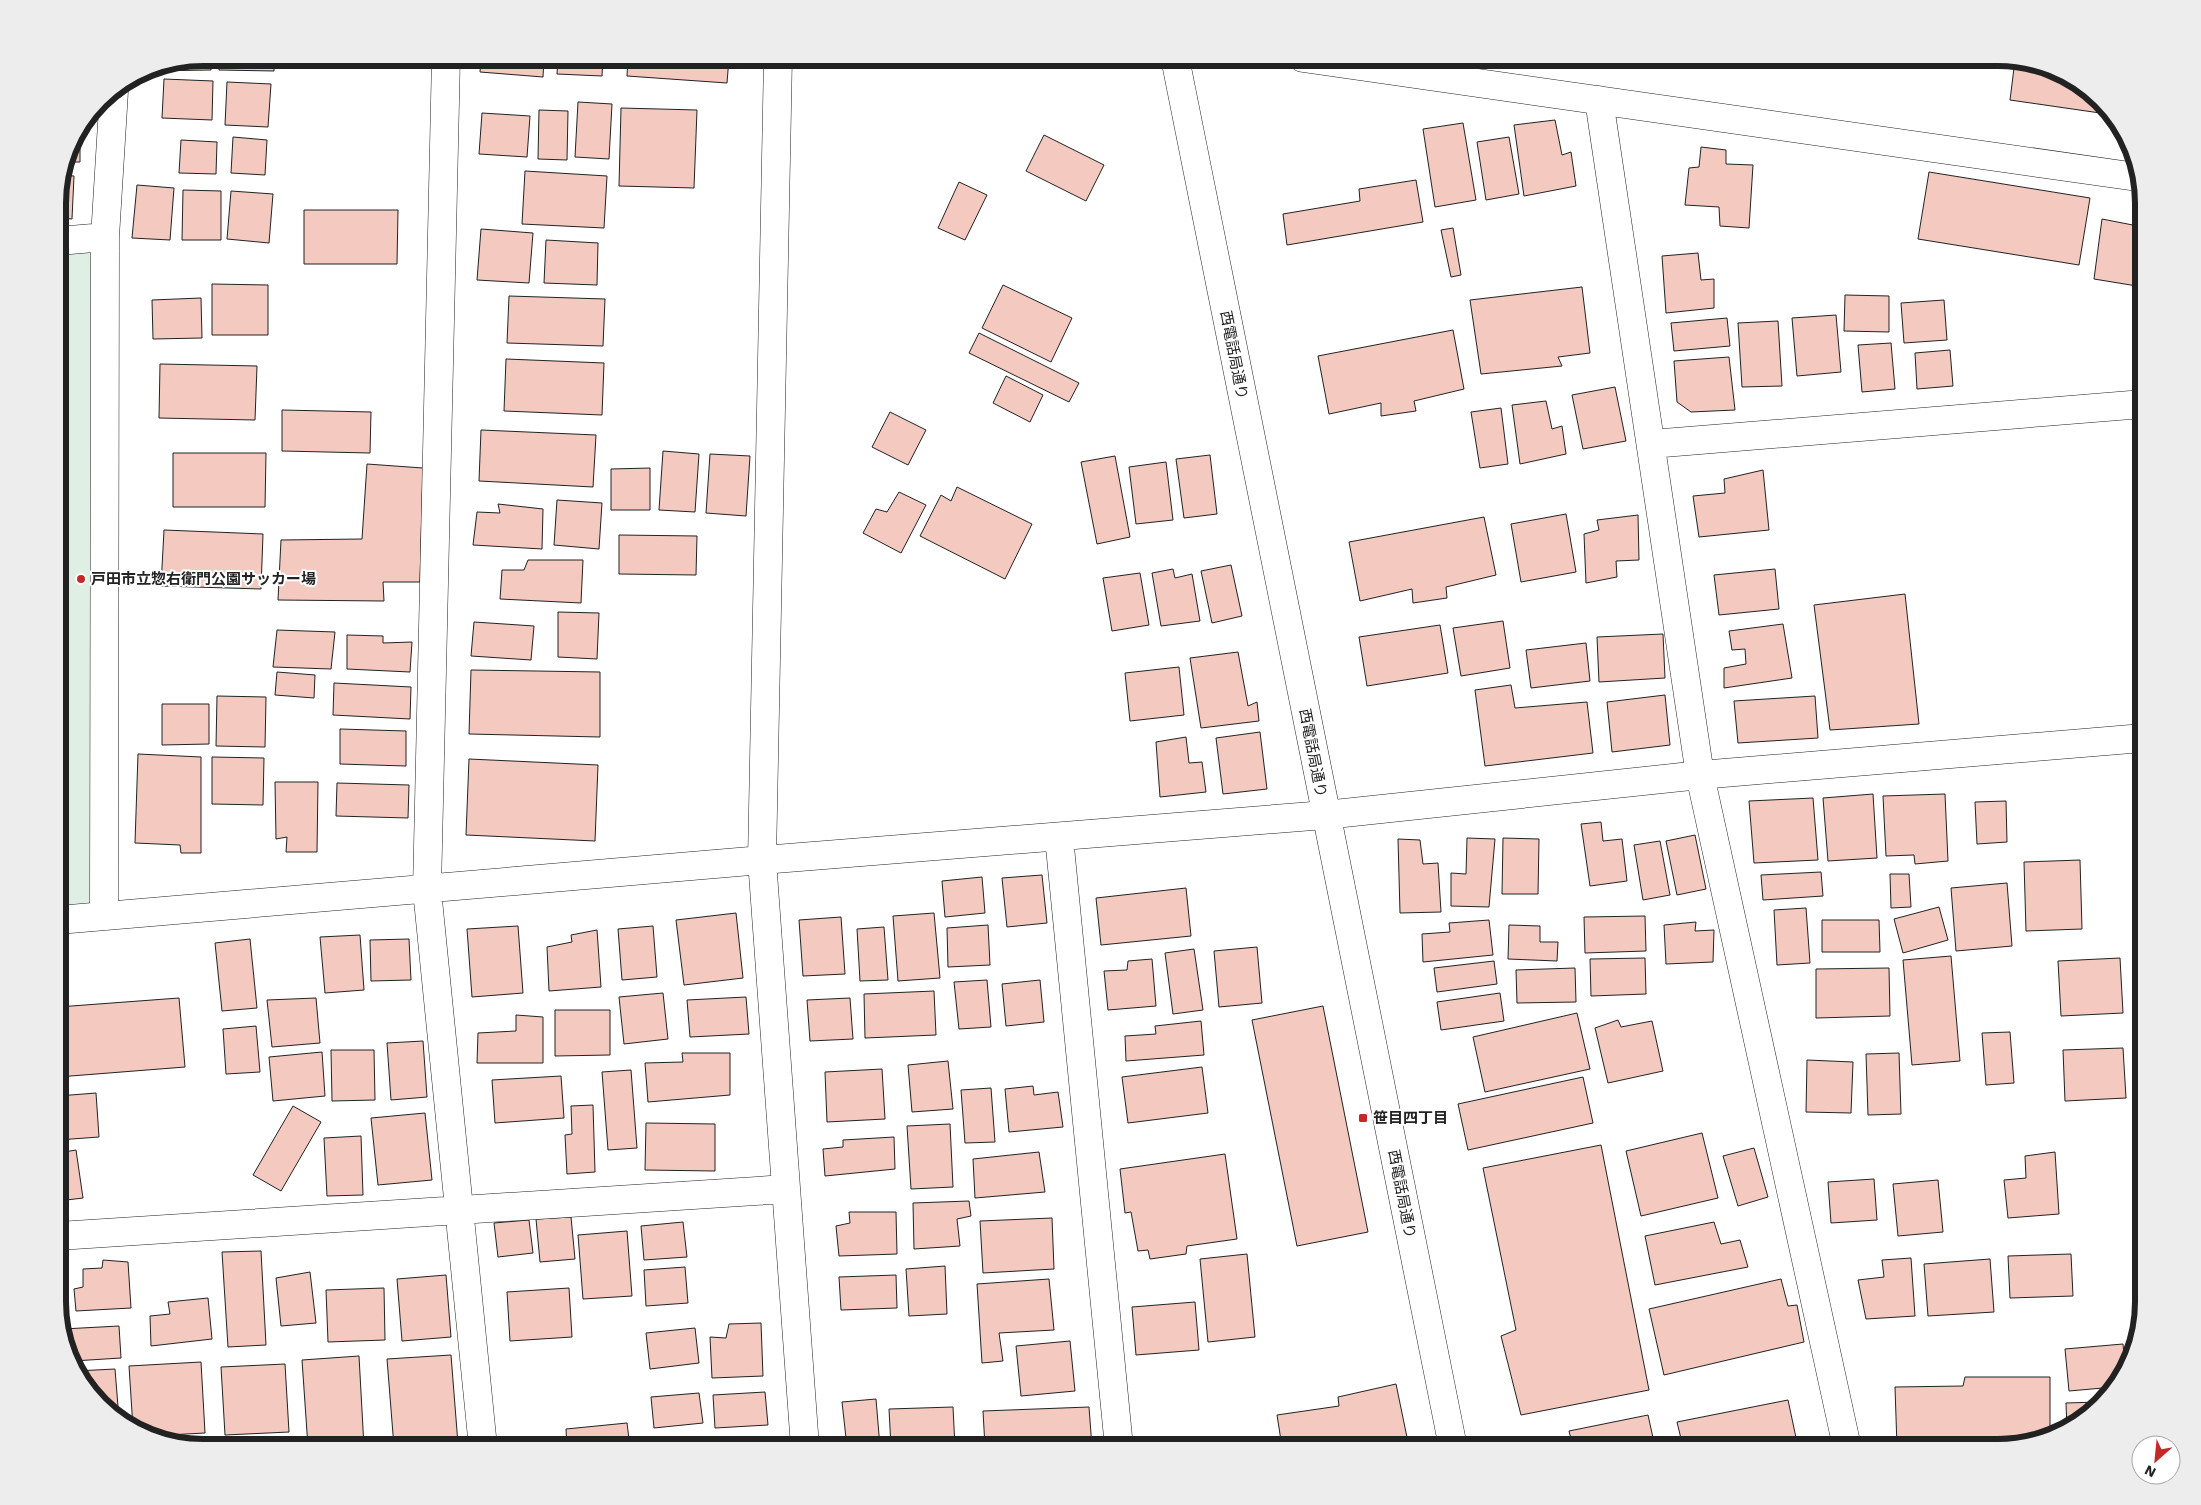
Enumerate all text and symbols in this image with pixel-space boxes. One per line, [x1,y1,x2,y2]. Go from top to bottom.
street label: 西電話局通り [1217,309,1251,401]
place label: 戸田市立惣右衛門公園サッカー場 [91,570,316,588]
marker: 戸田市立惣右衛門公園サッカー場 [75,573,87,585]
street label: 西電話局通り [1296,707,1330,799]
place label: 笹目四丁目 [1373,1109,1448,1127]
marker: 笹目四丁目 [1357,1112,1369,1124]
street label: 西電話局通り [1385,1148,1419,1240]
north arrow [2131,1435,2181,1485]
text: N [2142,1462,2158,1481]

